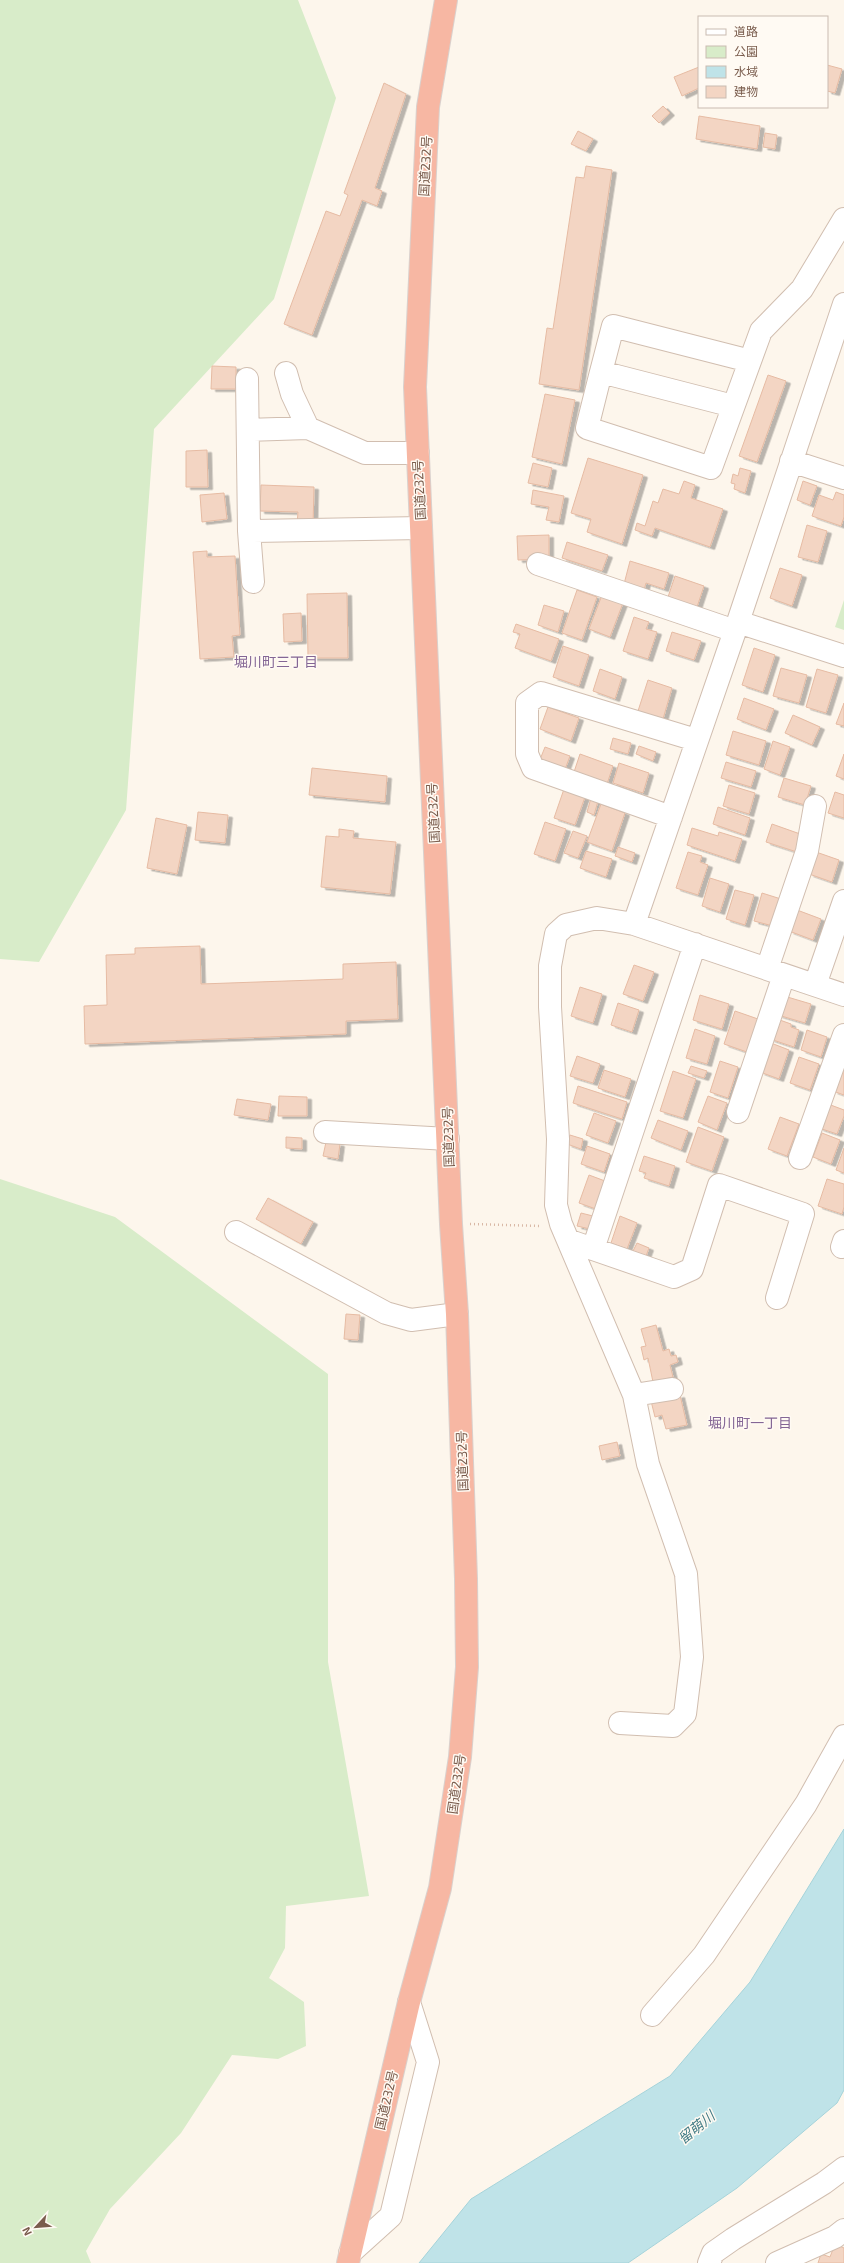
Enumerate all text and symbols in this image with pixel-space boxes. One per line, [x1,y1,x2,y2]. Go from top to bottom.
legend [698,16,828,108]
text: 道路 [734,24,758,38]
text: 公園 [734,44,758,58]
text: 水域 [734,64,758,78]
text: 建物 [734,84,758,98]
street label: 国道232号 [415,135,435,197]
street label: 国道232号 [409,459,429,521]
district label: 堀川町三丁目 [234,653,318,670]
street label: 国道232号 [423,782,443,844]
street label: 国道232号 [439,1106,457,1168]
district label: 堀川町一丁目 [708,1414,792,1431]
street label: 国道232号 [453,1430,471,1492]
street label: 国道232号 [444,1753,468,1815]
street label: 国道232号 [371,2069,401,2131]
water label: 留萌川 [674,2106,719,2147]
north arrow [16,2207,56,2247]
text: N [19,2225,34,2238]

